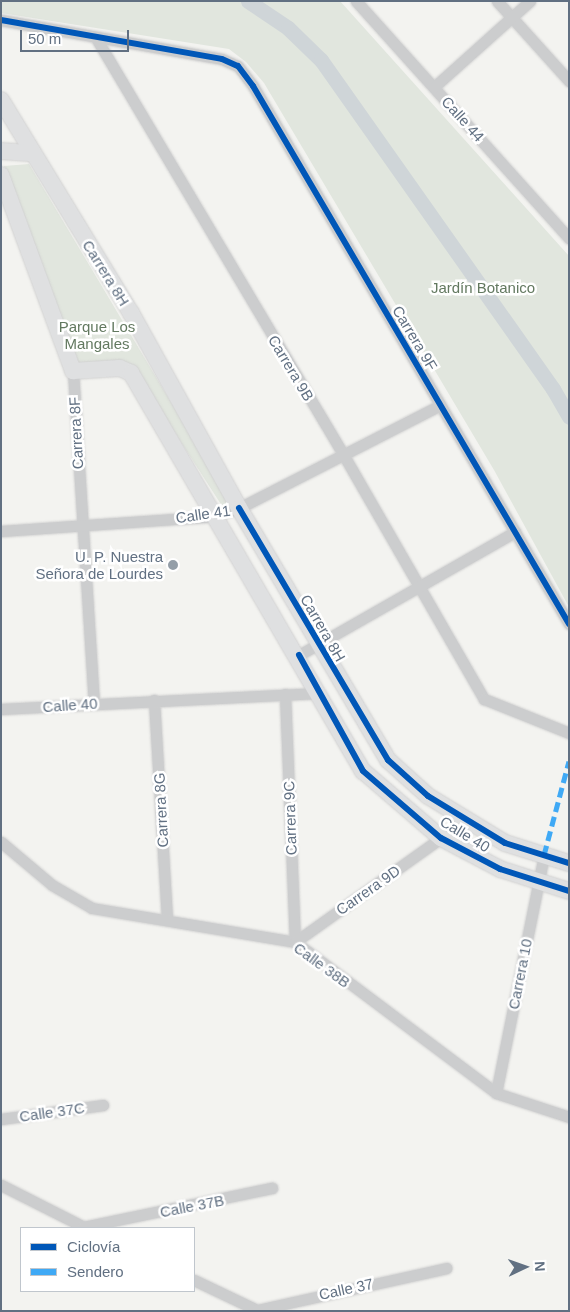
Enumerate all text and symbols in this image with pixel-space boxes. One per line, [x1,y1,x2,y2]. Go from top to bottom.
scale bar [22,20,131,52]
text: 50 m [28,30,61,47]
street label: Calle 44 [438,93,488,145]
street label: Carrera 8H [79,237,133,309]
park label: Jardín Botanico [431,279,535,297]
street label: Carrera 9F [389,302,441,374]
park label: Parque Los Mangales [59,317,135,352]
street label: Carrera 9B [264,332,318,404]
street label: Carrera 8F [65,396,87,470]
street label: Calle 41 [174,501,232,527]
place label: U. P. Nuestra Señora de Lourdes [35,547,163,582]
marker: U. P. Nuestra Señora de Lourdes [167,559,179,571]
street label: Carrera 8H [297,591,349,665]
street label: Calle 40 [42,694,98,716]
street label: Carrera 8G [150,772,172,848]
street label: Carrera 9C [280,781,300,855]
street label: Calle 40 [437,812,493,856]
street label: Carrera 9D [332,861,404,919]
street label: Carrera 10 [504,937,536,1011]
street label: Calle 38B [290,939,354,991]
street label: Calle 37C [18,1099,86,1125]
street label: Calle 37B [158,1191,226,1221]
legend [20,1227,195,1292]
text: Ciclovía [67,1238,120,1255]
north arrow [500,1242,550,1292]
text: N [532,1261,548,1272]
text: Sendero [67,1263,124,1280]
street label: Calle 37 [317,1274,375,1304]

